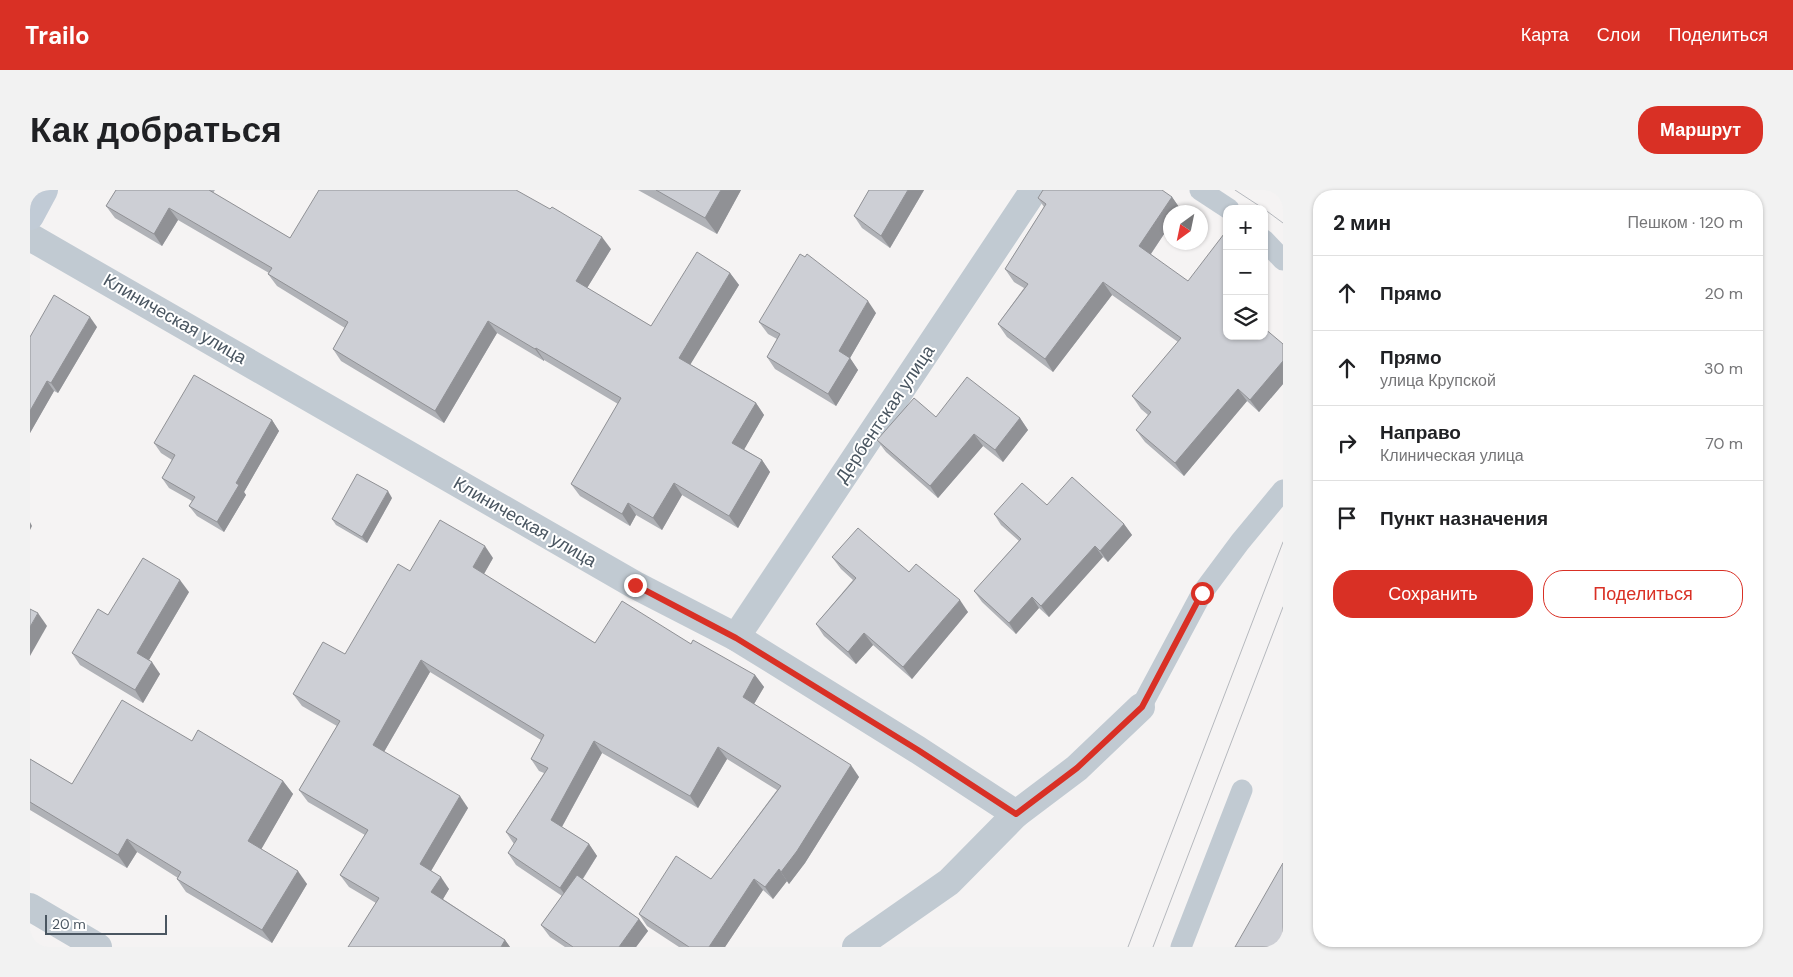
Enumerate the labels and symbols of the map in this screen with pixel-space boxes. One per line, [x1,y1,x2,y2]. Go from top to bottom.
north arrow [1163,205,1208,250]
street label: Клиническая улица [99,268,252,370]
street label: Дербентская улица [830,339,941,488]
street label: Клиническая улица [449,471,602,573]
route end [624,574,647,597]
route start [1191,582,1214,605]
scale bar [45,912,168,935]

